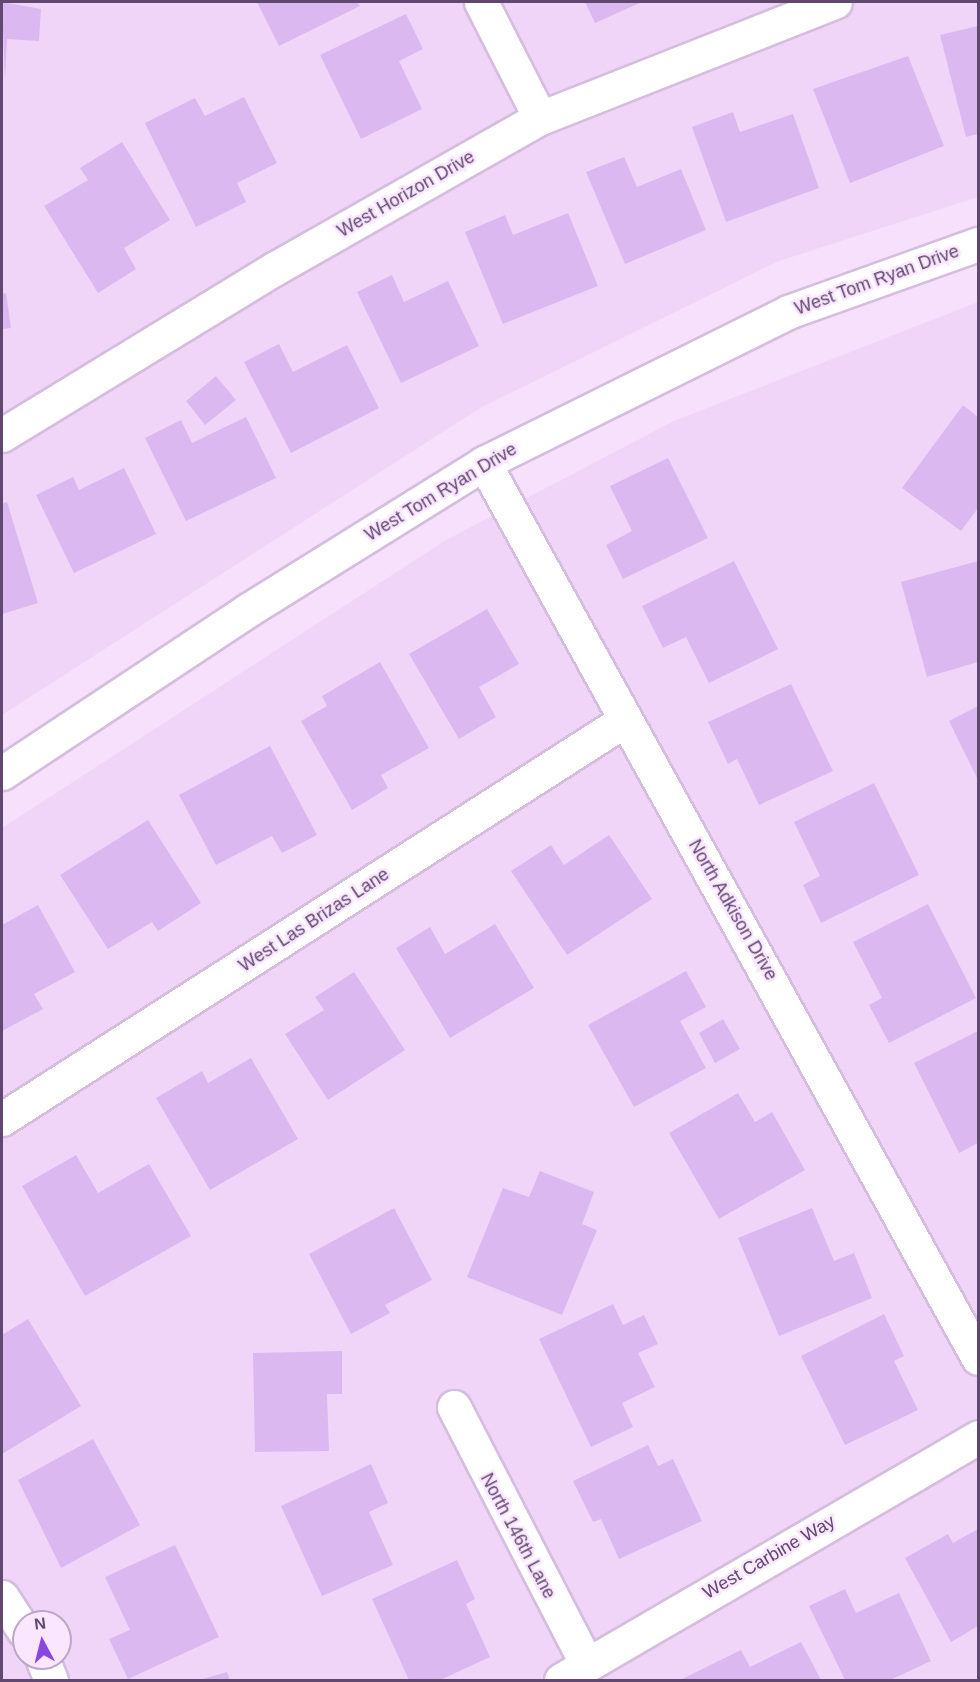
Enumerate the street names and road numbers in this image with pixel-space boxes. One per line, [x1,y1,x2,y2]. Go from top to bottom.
street label: West Horizon Drive [334,146,478,242]
street label: West Tom Ryan Drive [792,240,962,320]
street label: West Tom Ryan Drive [361,438,521,546]
street label: North Adkison Drive [684,835,782,985]
street label: West Las Brizas Lane [235,863,393,977]
street label: North 146th Lane [476,1470,560,1602]
street label: West Carbine Way [699,1510,839,1604]

